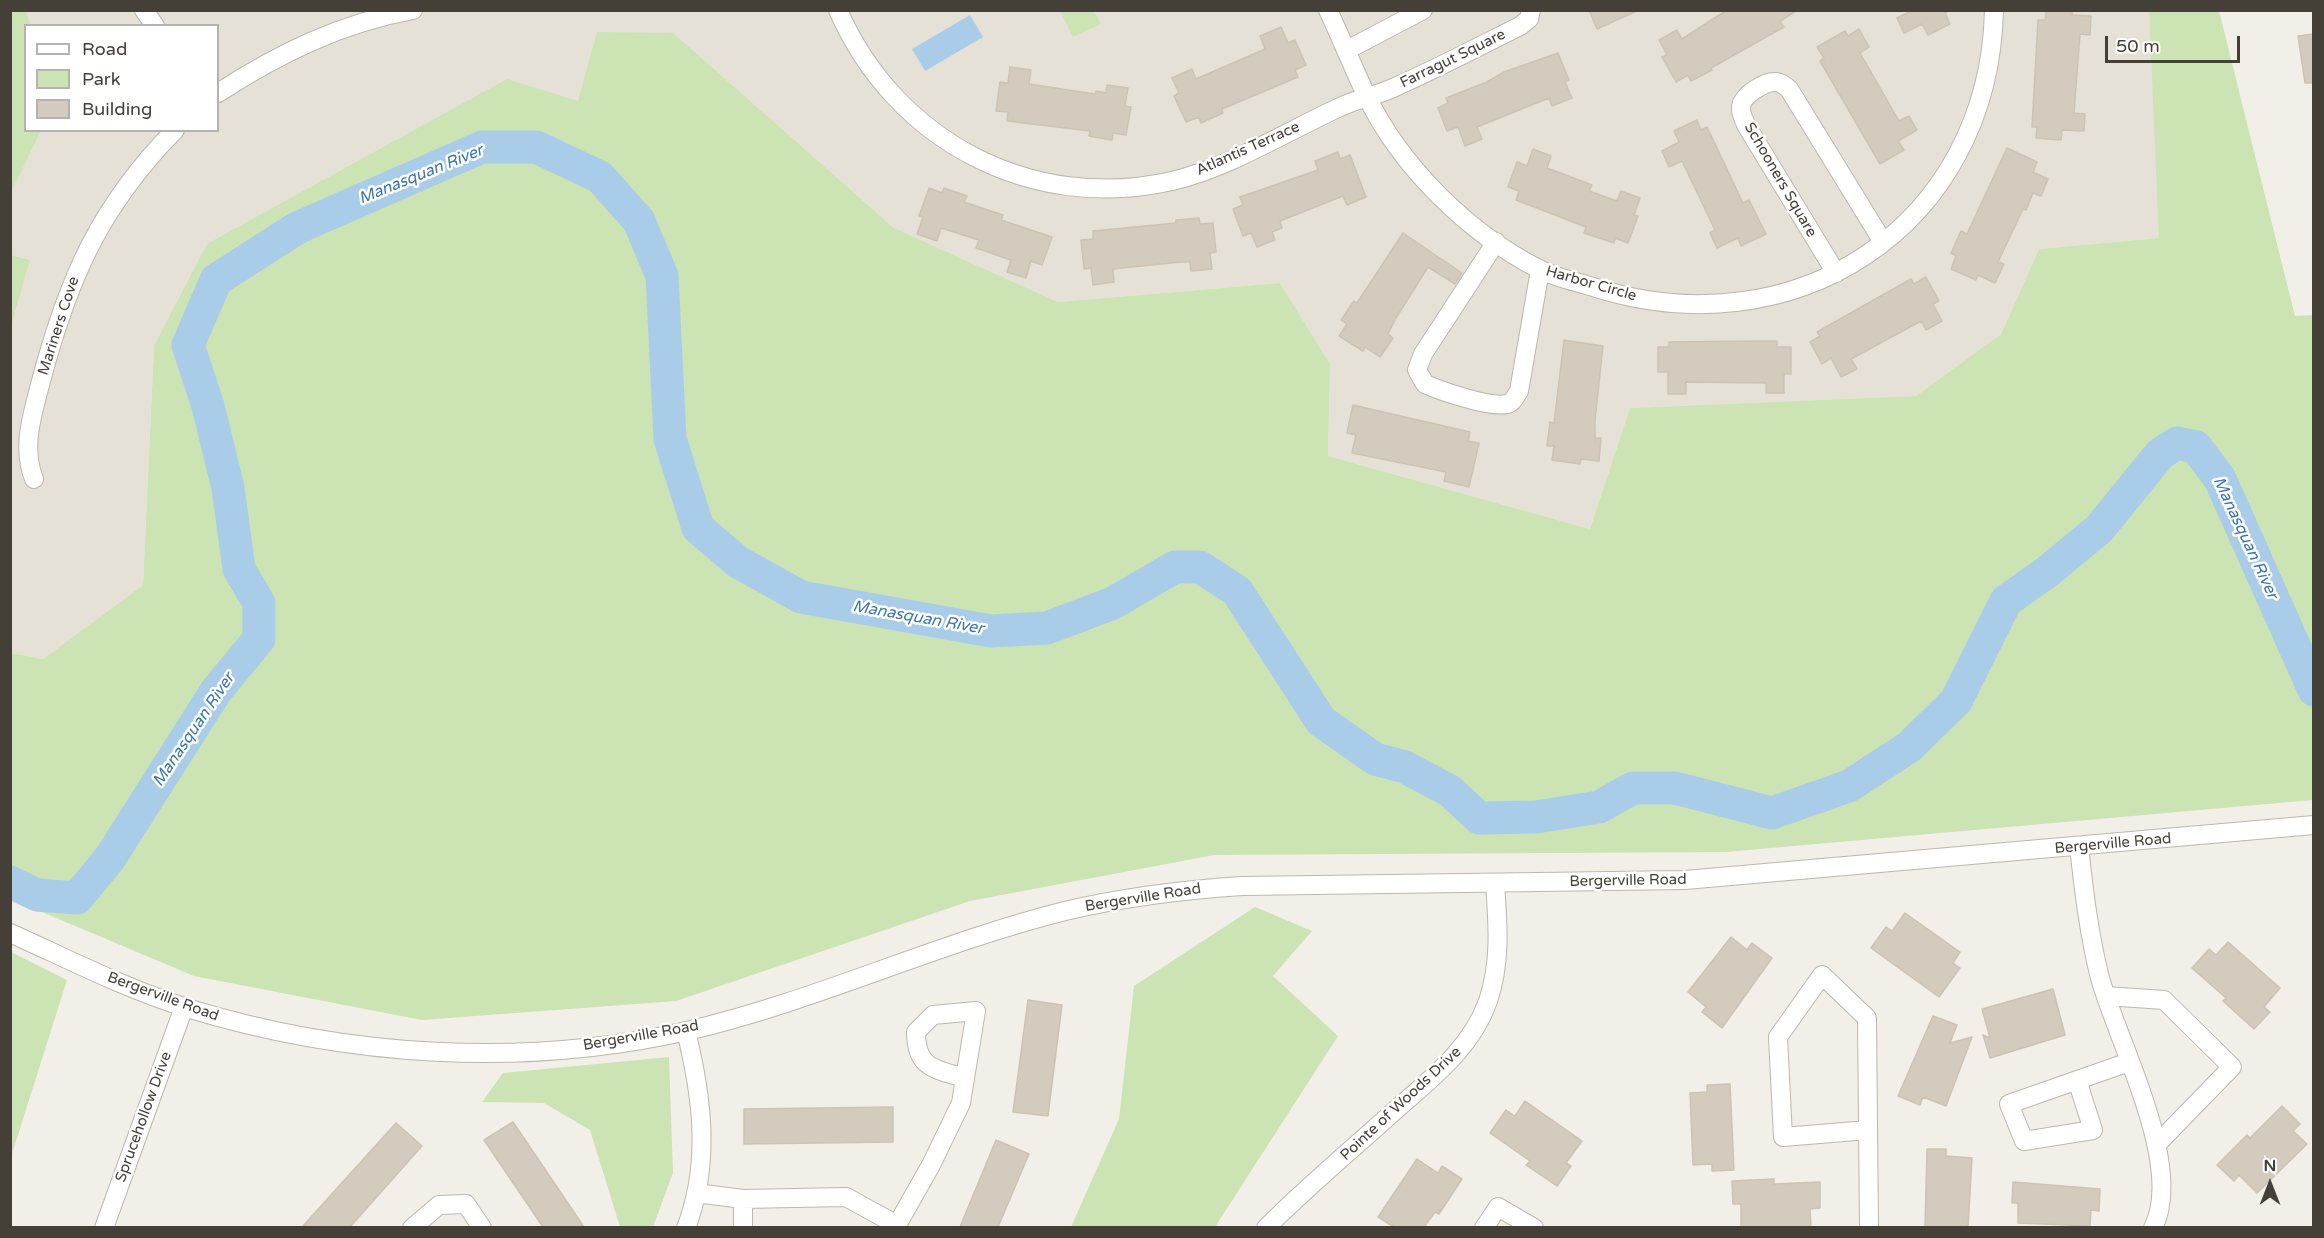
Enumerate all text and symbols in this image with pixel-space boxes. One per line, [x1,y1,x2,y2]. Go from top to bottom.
legend [24,24,219,132]
scale bar [2108,24,2243,62]
street label: Farragut Square [1397,26,1509,92]
text: 50 m [2116,35,2160,57]
text: Road [82,38,127,60]
text: Park [82,68,120,90]
text: Building [82,98,152,120]
street label: Atlantis Terrace [1194,118,1302,180]
street label: Schooners Square [1740,119,1820,241]
water label: Manasquan River [356,141,486,209]
street label: Harbor Circle [1544,262,1638,306]
street label: Mariners Cove [35,275,83,377]
water label: Manasquan River [2208,474,2282,602]
water label: Manasquan River [851,597,985,639]
water label: Manasquan River [149,670,239,790]
street label: Bergerville Road [2054,830,2172,858]
street label: Bergerville Road [1569,871,1687,891]
street label: Bergerville Road [1084,880,1202,916]
street label: Bergerville Road [105,968,221,1026]
street label: Bergerville Road [582,1017,700,1055]
street label: Pointe of Woods Drive [1337,1043,1465,1165]
street label: Sprucehollow Drive [112,1049,176,1185]
north arrow [2240,1154,2300,1214]
text: N [2264,1156,2276,1176]

